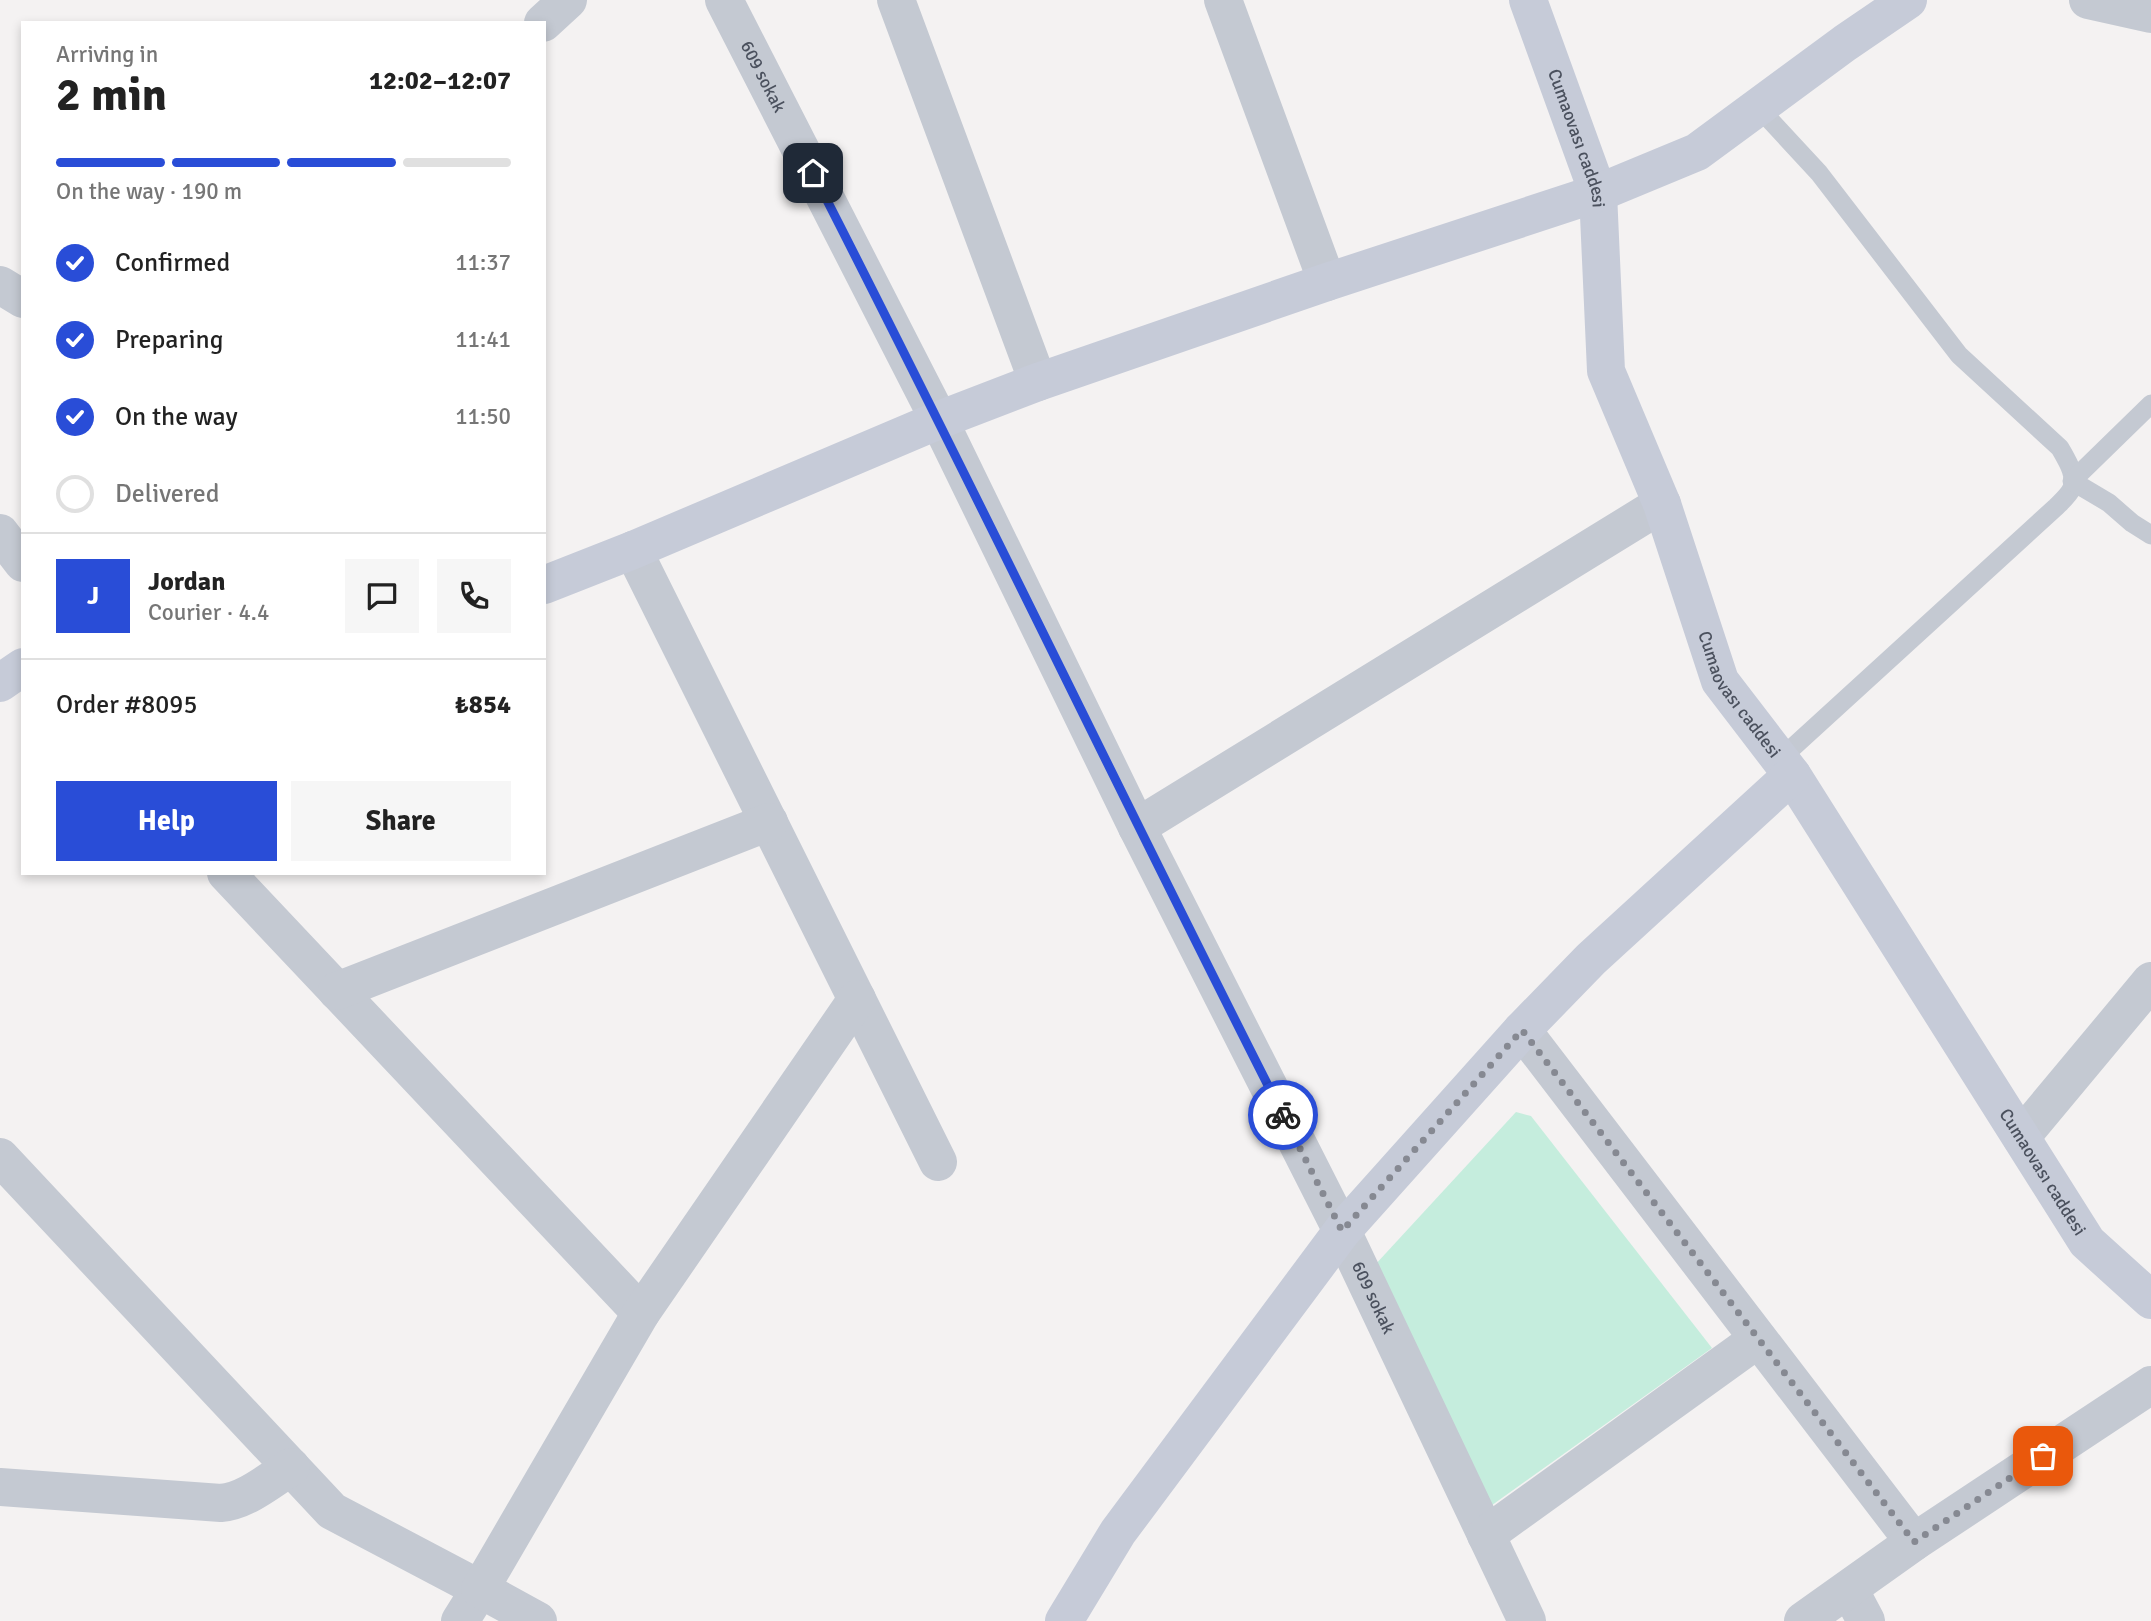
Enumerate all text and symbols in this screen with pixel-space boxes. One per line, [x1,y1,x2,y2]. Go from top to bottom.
street label: 609 sokak [736,37,791,116]
text: Arriving in [56,40,158,69]
text: 12:02–12:07 [369,65,511,97]
street label: Cumaovası caddesi [1543,66,1610,208]
text: 2 min [56,67,167,123]
pin [783,143,843,203]
icon: home [794,154,832,192]
text: On the way · 190 m [56,177,242,206]
icon: check [56,244,94,282]
text: Confirmed [115,247,230,279]
text: 11:37 [455,248,511,277]
icon: check [56,321,94,359]
text: Preparing [115,324,223,356]
text: 11:41 [455,325,511,354]
icon: check [56,398,94,436]
text: On the way [115,401,238,433]
text: 11:50 [455,402,511,431]
text: Delivered [115,478,220,510]
button: chat [345,559,419,633]
button: phone [437,559,511,633]
text: Jordan [148,566,225,598]
text: J [87,580,99,612]
text: Courier · 4.4 [148,598,269,627]
street label: Cumaovası caddesi [1693,628,1786,762]
text: Order #8095 [56,689,197,721]
text: ₺854 [455,689,511,721]
button: Help [56,781,277,861]
button: Share [291,781,511,861]
courier [1248,1080,1318,1150]
icon: bike [1264,1096,1302,1134]
street label: Cumaovası caddesi [1995,1104,2091,1239]
street label: 609 sokak [1347,1258,1400,1337]
pin [2013,1426,2073,1486]
icon: bag [2024,1437,2062,1475]

